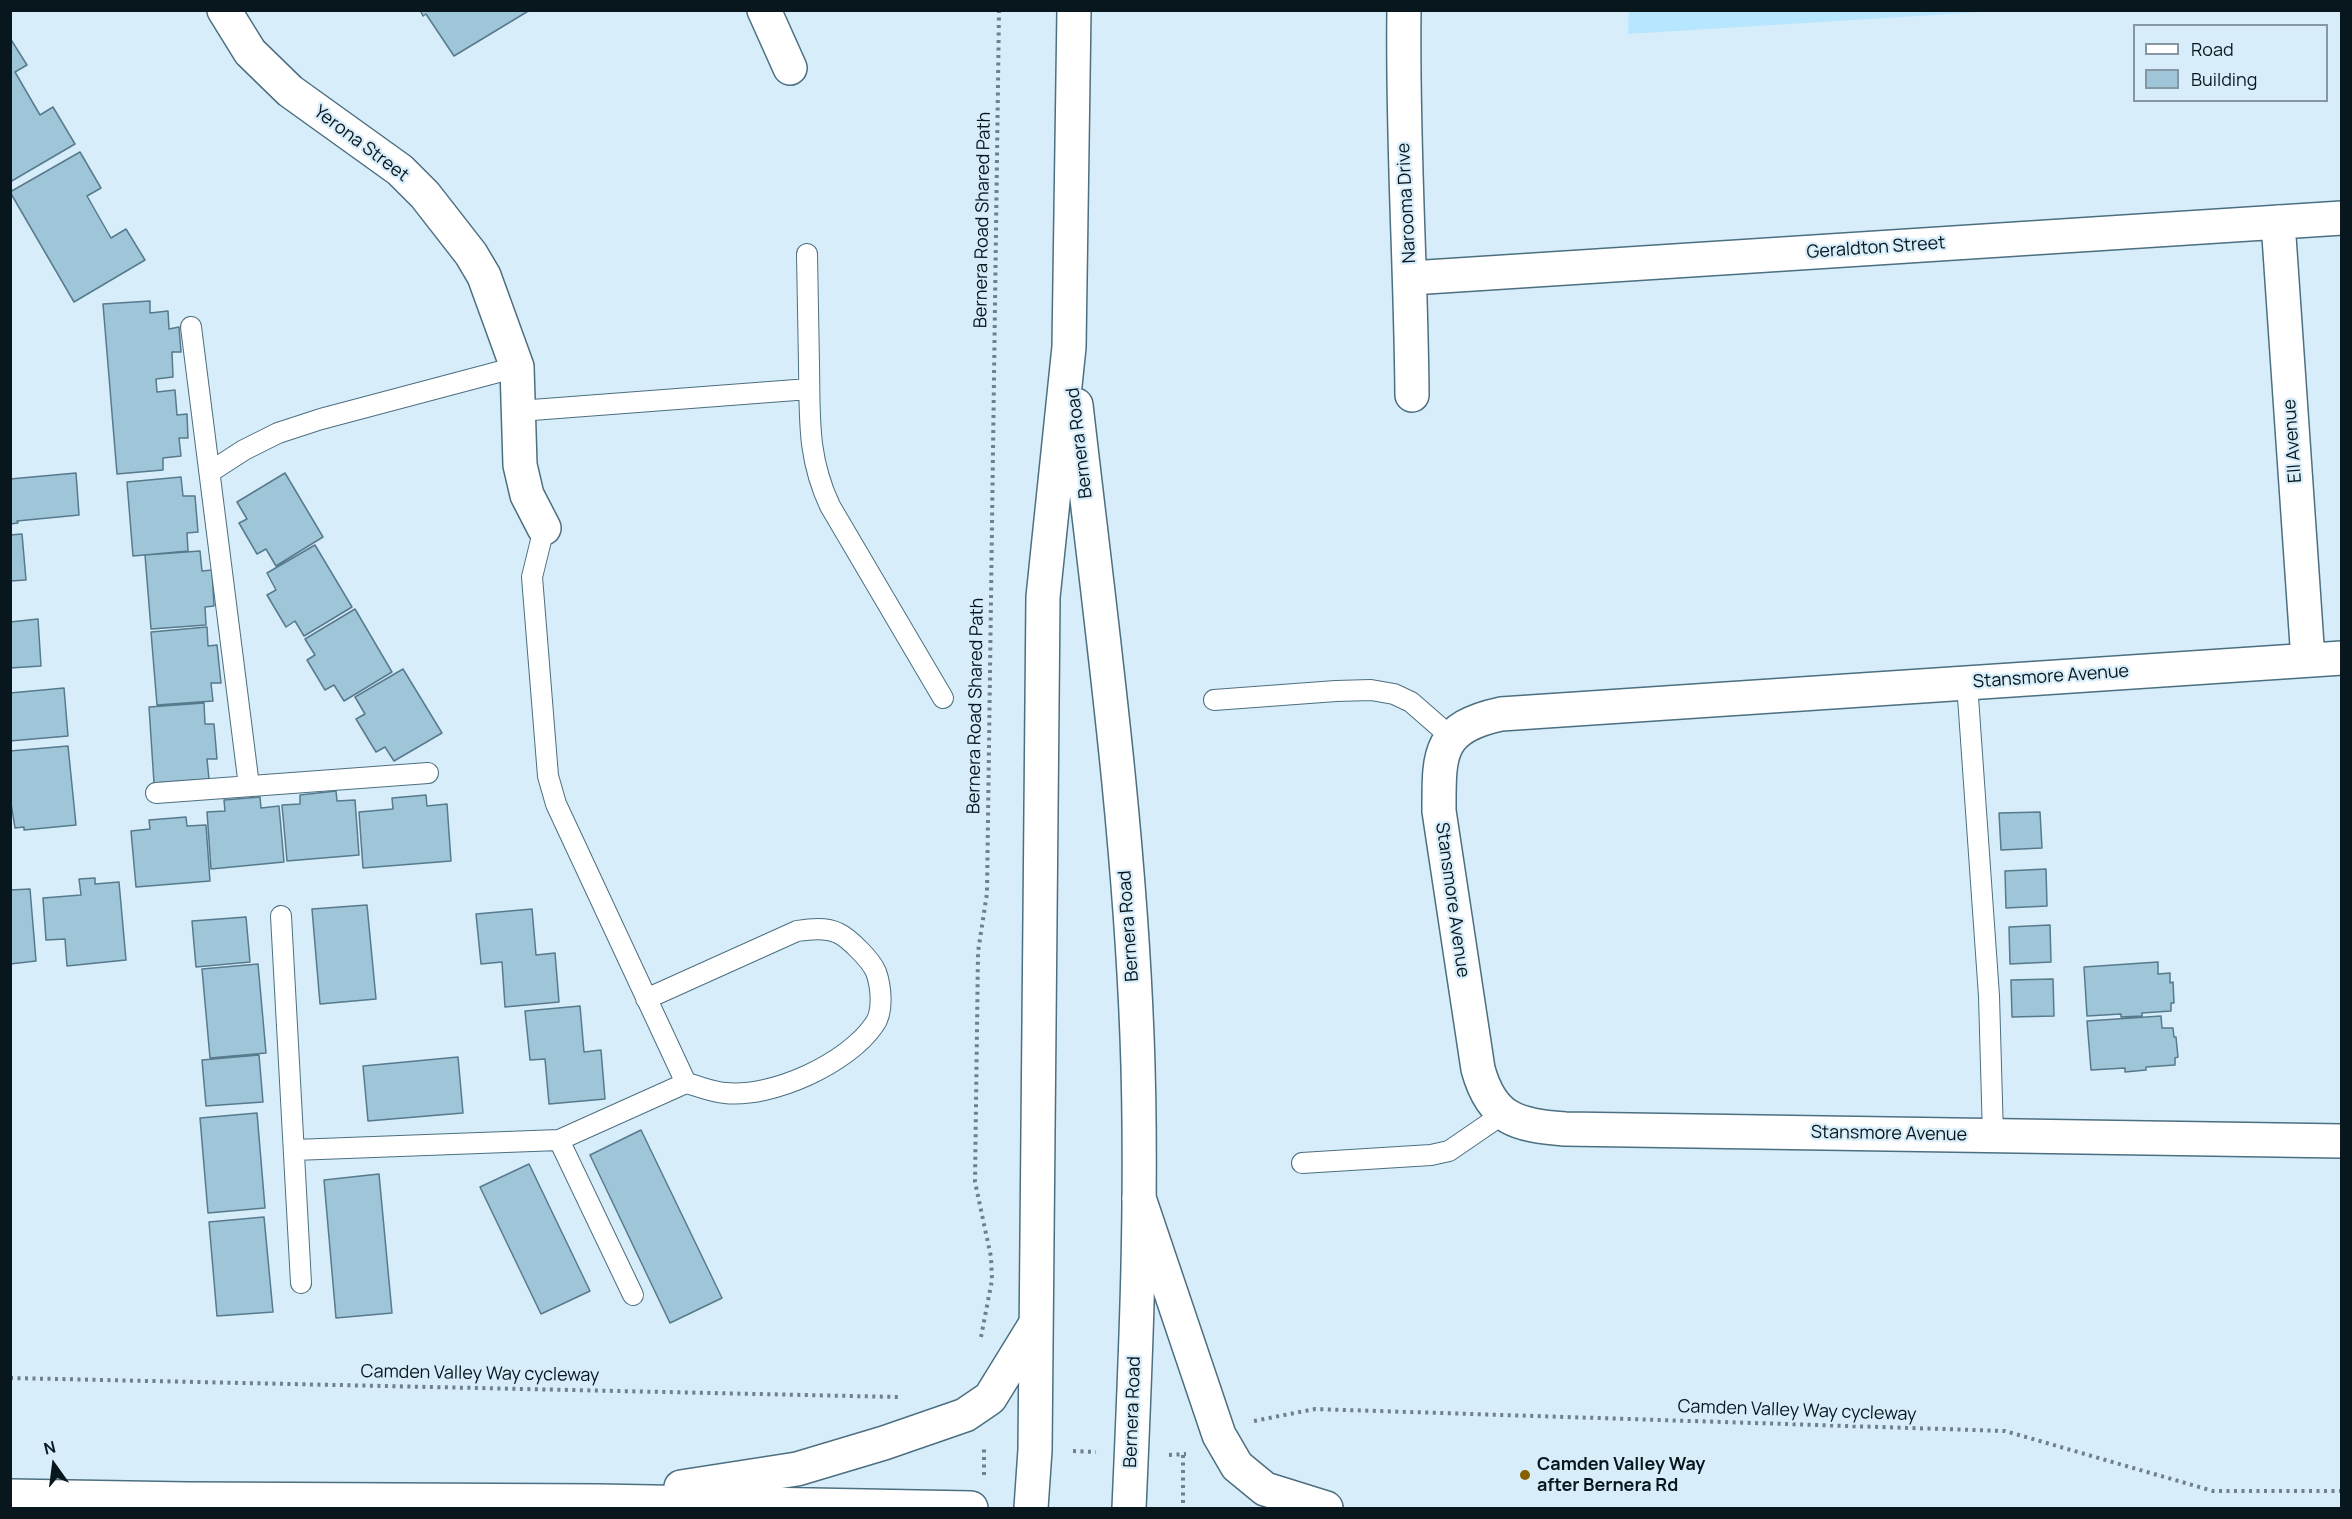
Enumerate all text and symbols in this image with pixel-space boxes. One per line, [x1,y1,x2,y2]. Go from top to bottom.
legend [2133,24,2328,102]
text: Road [2191,37,2234,61]
text: Building [2191,67,2257,91]
street label: Yerona Street [309,101,413,187]
street label: Bernera Road Shared Path [970,112,996,328]
street label: Narooma Drive [1393,142,1421,264]
street label: Geraldton Street [1806,232,1946,264]
street label: Bernera Road [1062,386,1098,500]
street label: Ell Avenue [2279,398,2307,484]
street label: Bernera Road Shared Path [963,598,989,814]
street label: Stansmore Avenue [1972,661,2130,693]
street label: Stansmore Avenue [1430,821,1474,979]
street label: Bernera Road [1114,870,1144,982]
street label: Stansmore Avenue [1811,1122,1967,1146]
street label: Bernera Road [1120,1356,1146,1468]
street label: Camden Valley Way cycleway [360,1361,600,1387]
street label: Camden Valley Way cycleway [1677,1396,1917,1426]
north arrow [24,1435,84,1495]
text: N [41,1435,58,1460]
place label: Camden Valley Way after Bernera Rd [1537,1454,1705,1496]
marker: Camden Valley Way after Bernera Rd [1518,1468,1532,1482]

